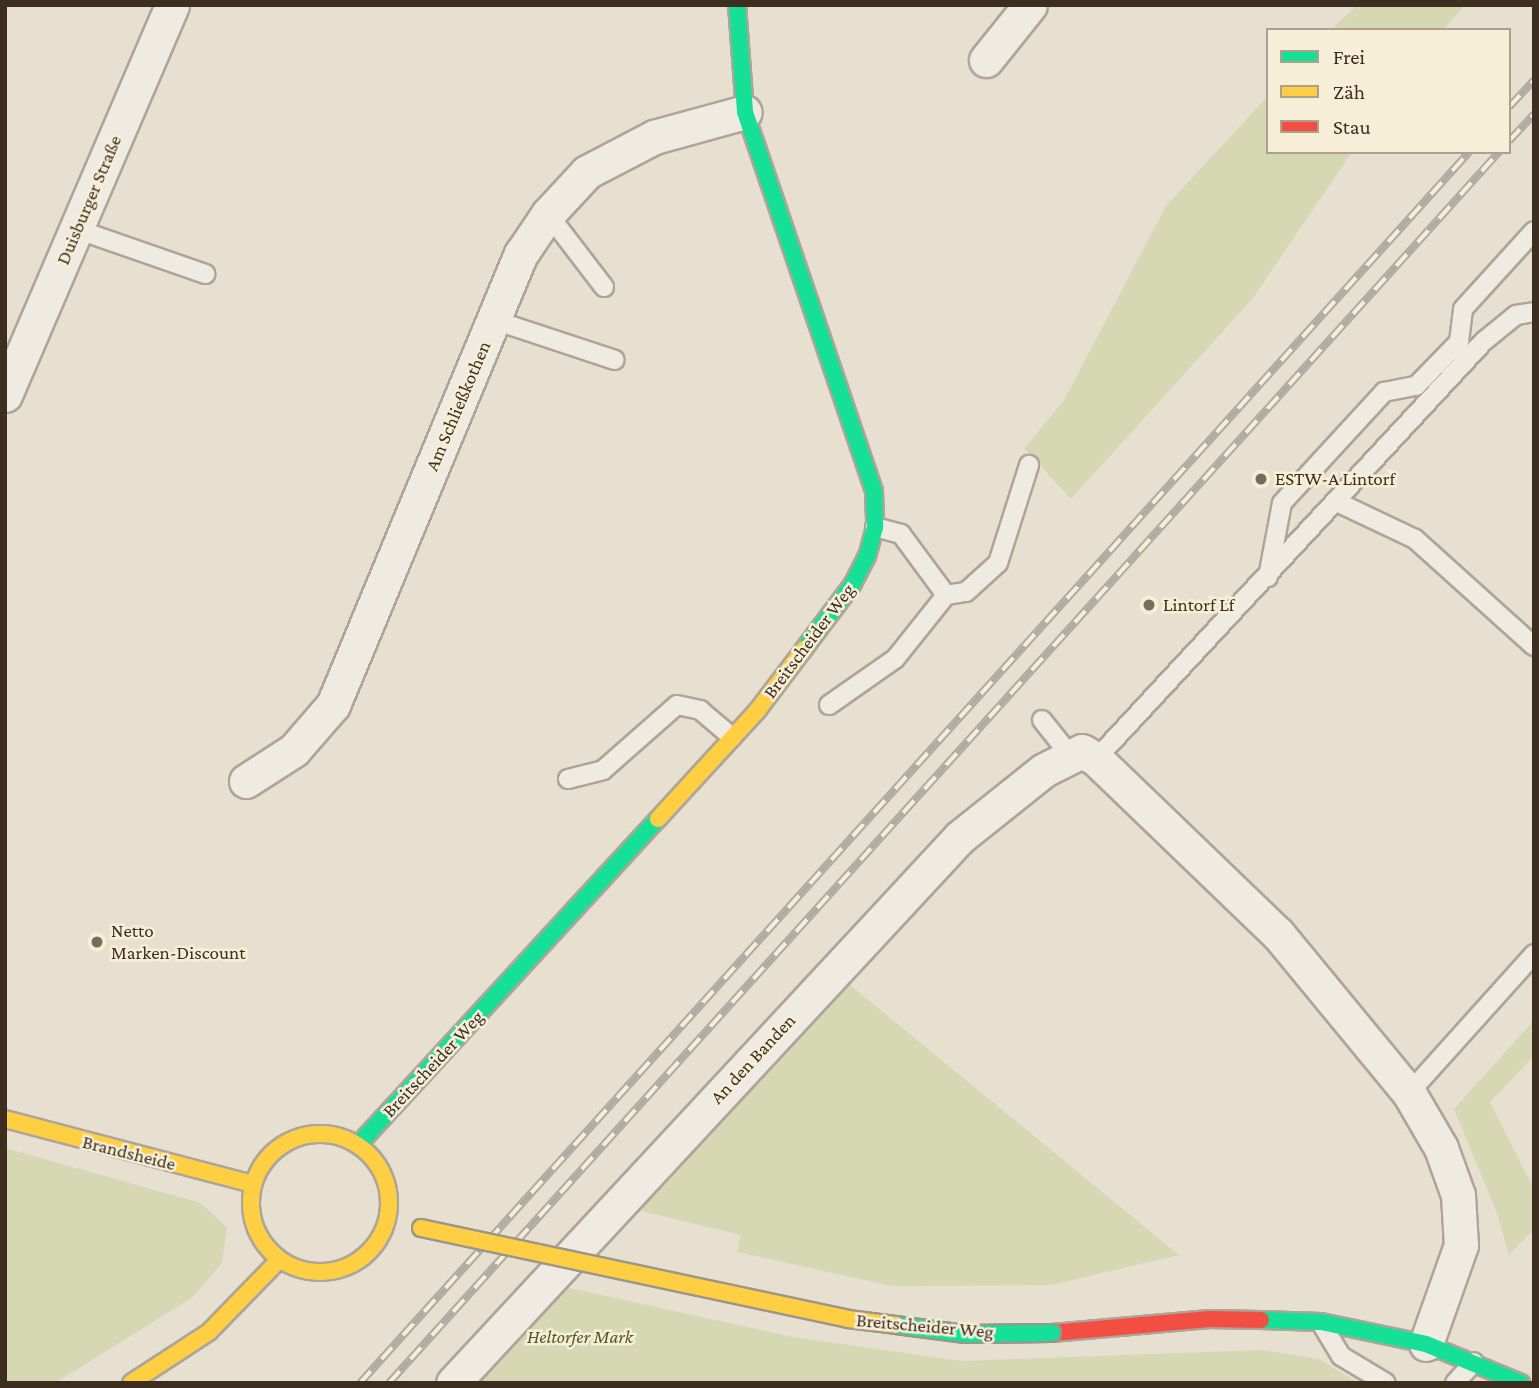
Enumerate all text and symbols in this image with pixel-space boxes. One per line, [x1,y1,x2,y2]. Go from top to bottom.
legend [1266,28,1511,154]
text: Frei [1333,45,1365,69]
text: Zäh [1333,80,1365,104]
text: Stau [1333,115,1371,139]
street label: Duisburger Straße [51,132,127,268]
street label: Am Schließkothen [420,338,496,474]
place label: ESTW-A Lintorf [1275,468,1395,490]
marker: ESTW-A Lintorf [1253,471,1269,487]
street label: Breitscheider Weg [758,579,860,703]
place label: Lintorf Lf [1163,594,1234,616]
marker: Lintorf Lf [1141,597,1157,613]
place label: Netto Marken-Discount [111,920,245,964]
marker: Netto Marken-Discount [89,934,105,950]
street label: Breitscheider Weg [378,1006,488,1122]
street label: An den Banden [706,1009,800,1109]
street label: Brandsheide [80,1130,178,1176]
street label: Breitscheider Weg [855,1309,995,1343]
park label: Heltorfer Mark [527,1326,633,1348]

